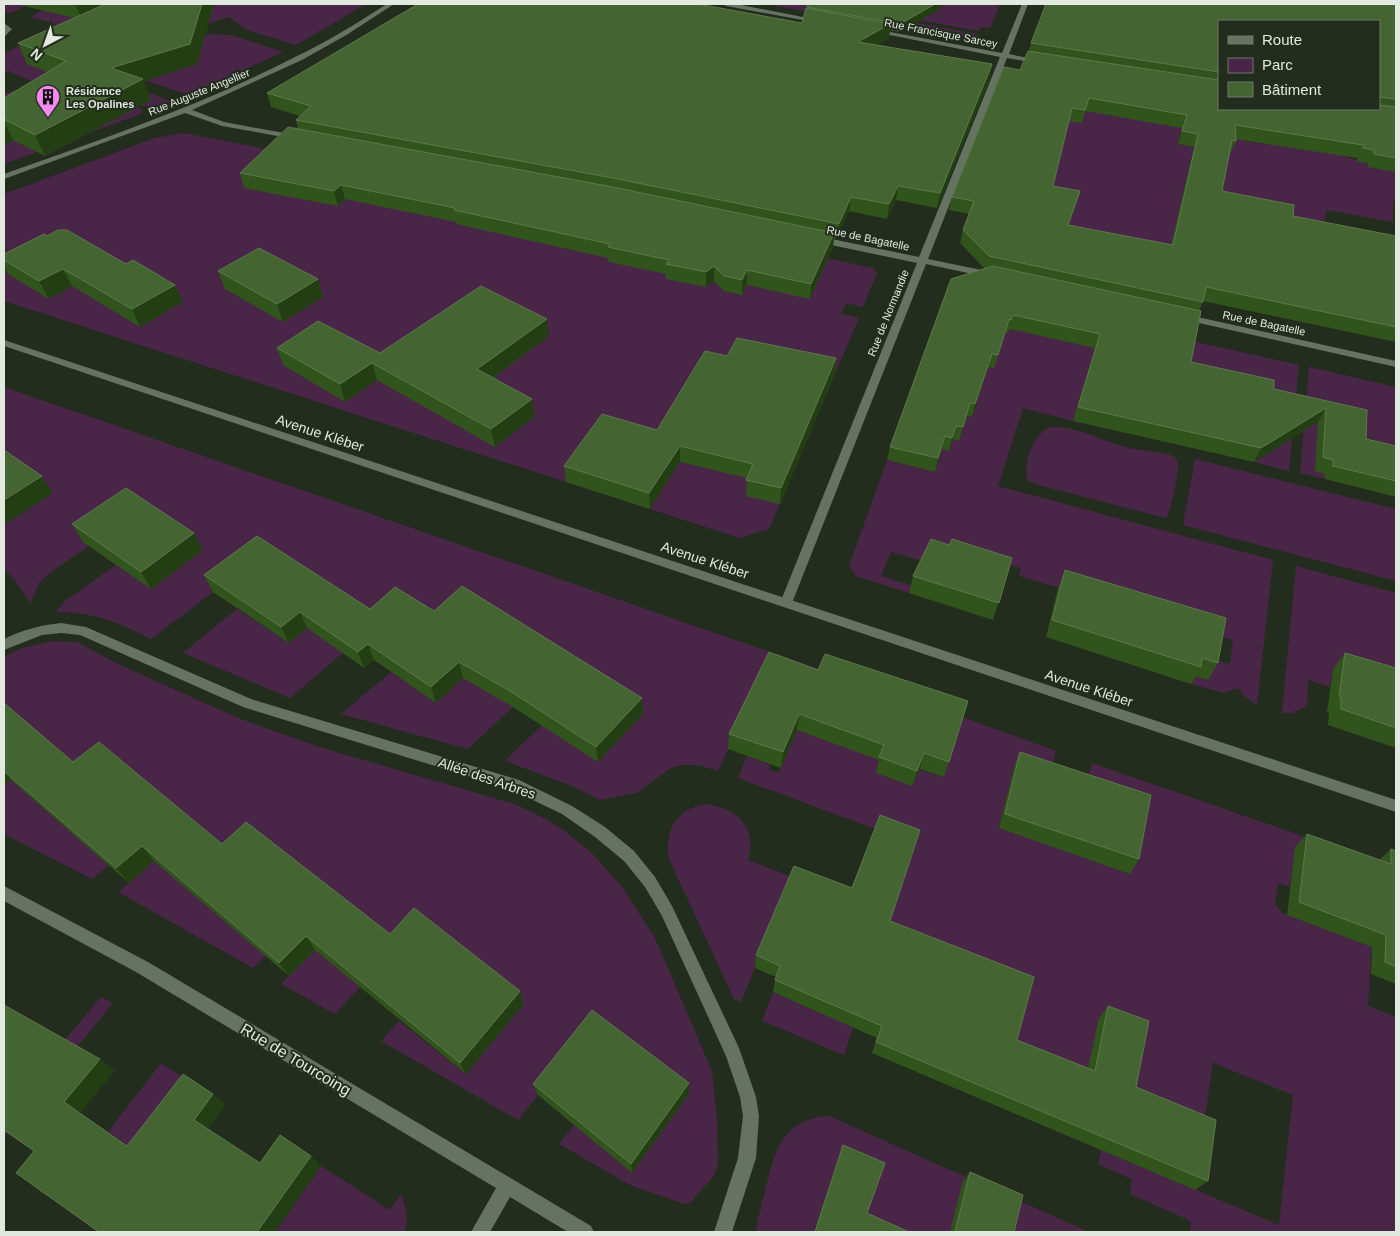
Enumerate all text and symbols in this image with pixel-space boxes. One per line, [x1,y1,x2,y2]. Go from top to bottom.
street label: Rue Francisque Sarcey [883,16,999,50]
north arrow [20,20,70,70]
legend [1218,20,1380,110]
text: Route [1262,31,1302,48]
text: N [27,45,46,64]
text: Parc [1262,56,1293,73]
street label: Rue Auguste Angellier [147,66,252,118]
text: Bâtiment [1262,81,1322,98]
building icon: Résidence Les Opalines [35,84,61,118]
place label: Résidence Les Opalines [66,85,134,110]
street label: Rue de Bagatelle [825,223,911,253]
street label: Rue de Normandie [865,268,911,358]
street label: Rue de Bagatelle [1221,308,1307,338]
street label: Avenue Kléber [274,411,366,455]
street label: Avenue Kléber [659,538,751,582]
street label: Avenue Kléber [1043,666,1135,710]
street label: Allée des Arbres [436,754,538,802]
street label: Rue de Tourcoing [238,1020,354,1099]

